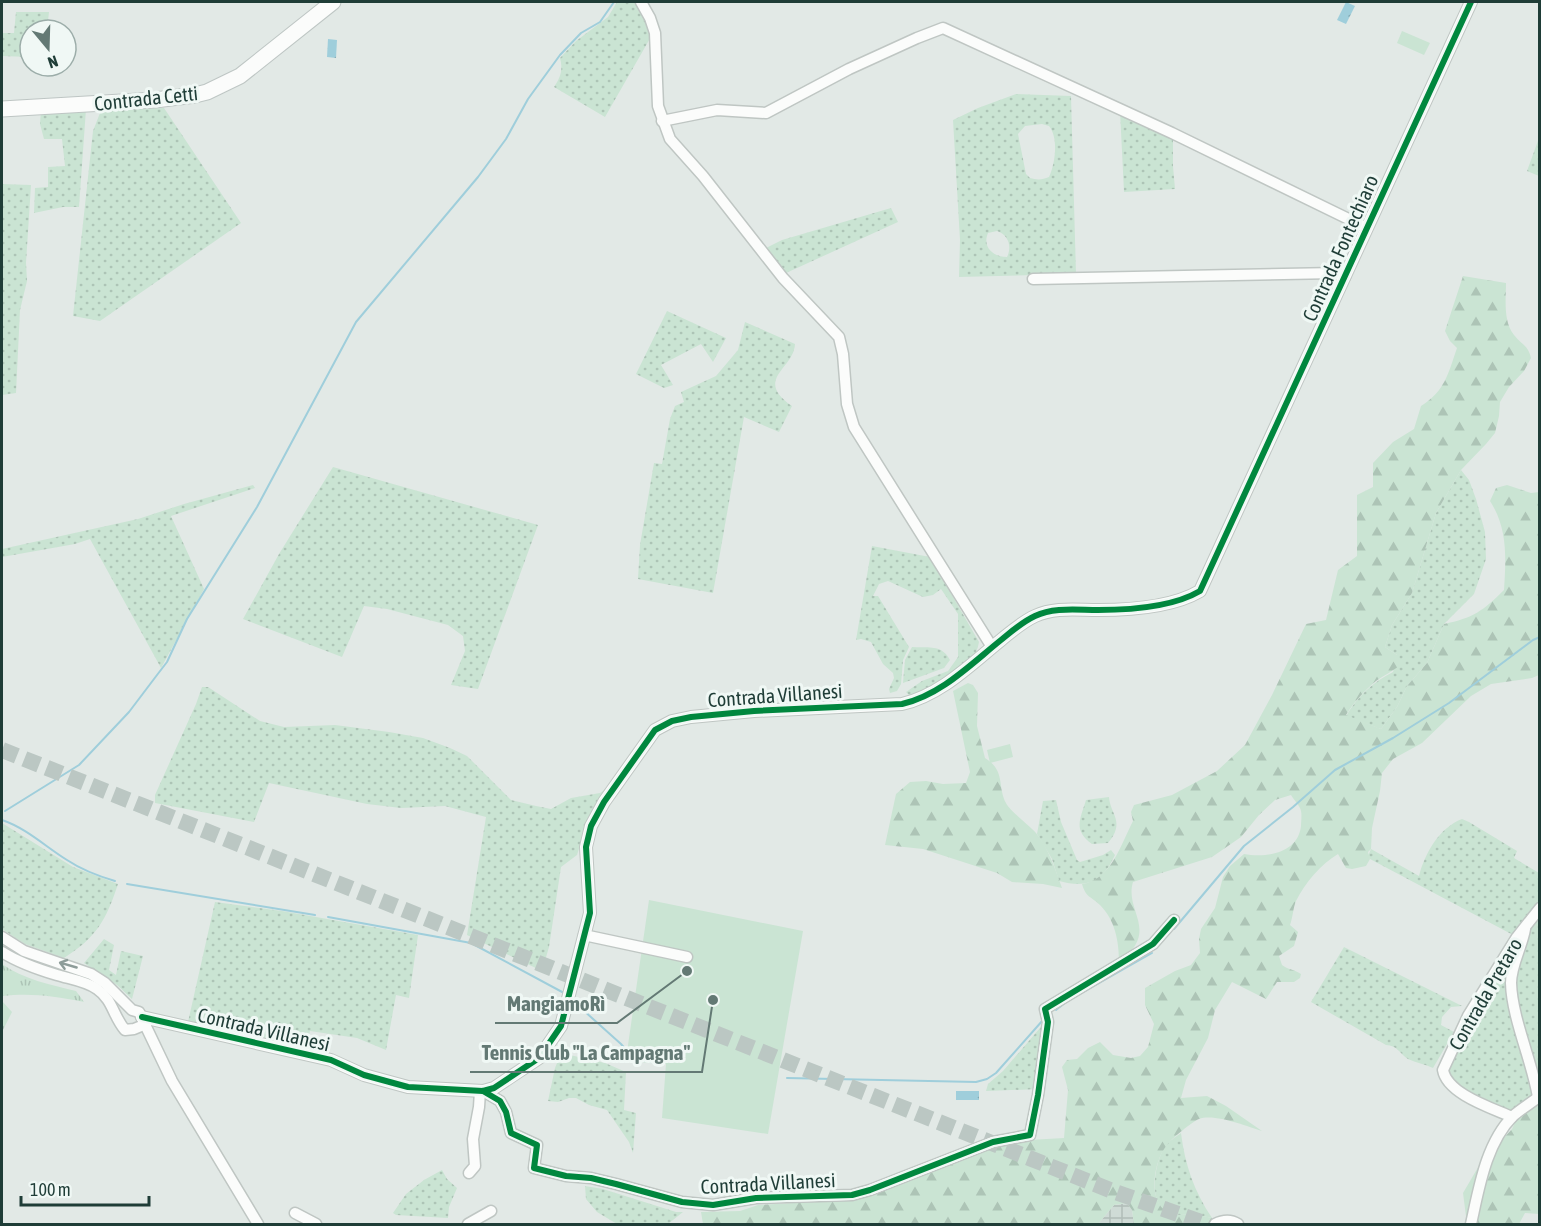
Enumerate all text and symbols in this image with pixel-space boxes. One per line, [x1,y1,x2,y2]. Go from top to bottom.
north arrow [18,18,78,78]
text: N [45,52,60,72]
street label: Contrada Cetti [93,81,199,115]
street label: Contrada Fontechiaro [1297,171,1383,325]
street label: Contrada Villanesi [707,679,843,711]
street label: Contrada Pretaro [1444,934,1526,1054]
one-way arrow [59,959,78,970]
callout: MangiamoRì [495,984,617,1023]
text: MangiamoRì [507,991,605,1015]
street label: Contrada Villanesi [196,1003,332,1055]
callout: Tennis Club "La Campagna" [470,1033,702,1072]
text: Tennis Club "La Campagna" [482,1040,690,1064]
street label: Contrada Villanesi [700,1168,836,1198]
scale bar [21,1169,148,1207]
text: 100 m [30,1179,71,1200]

